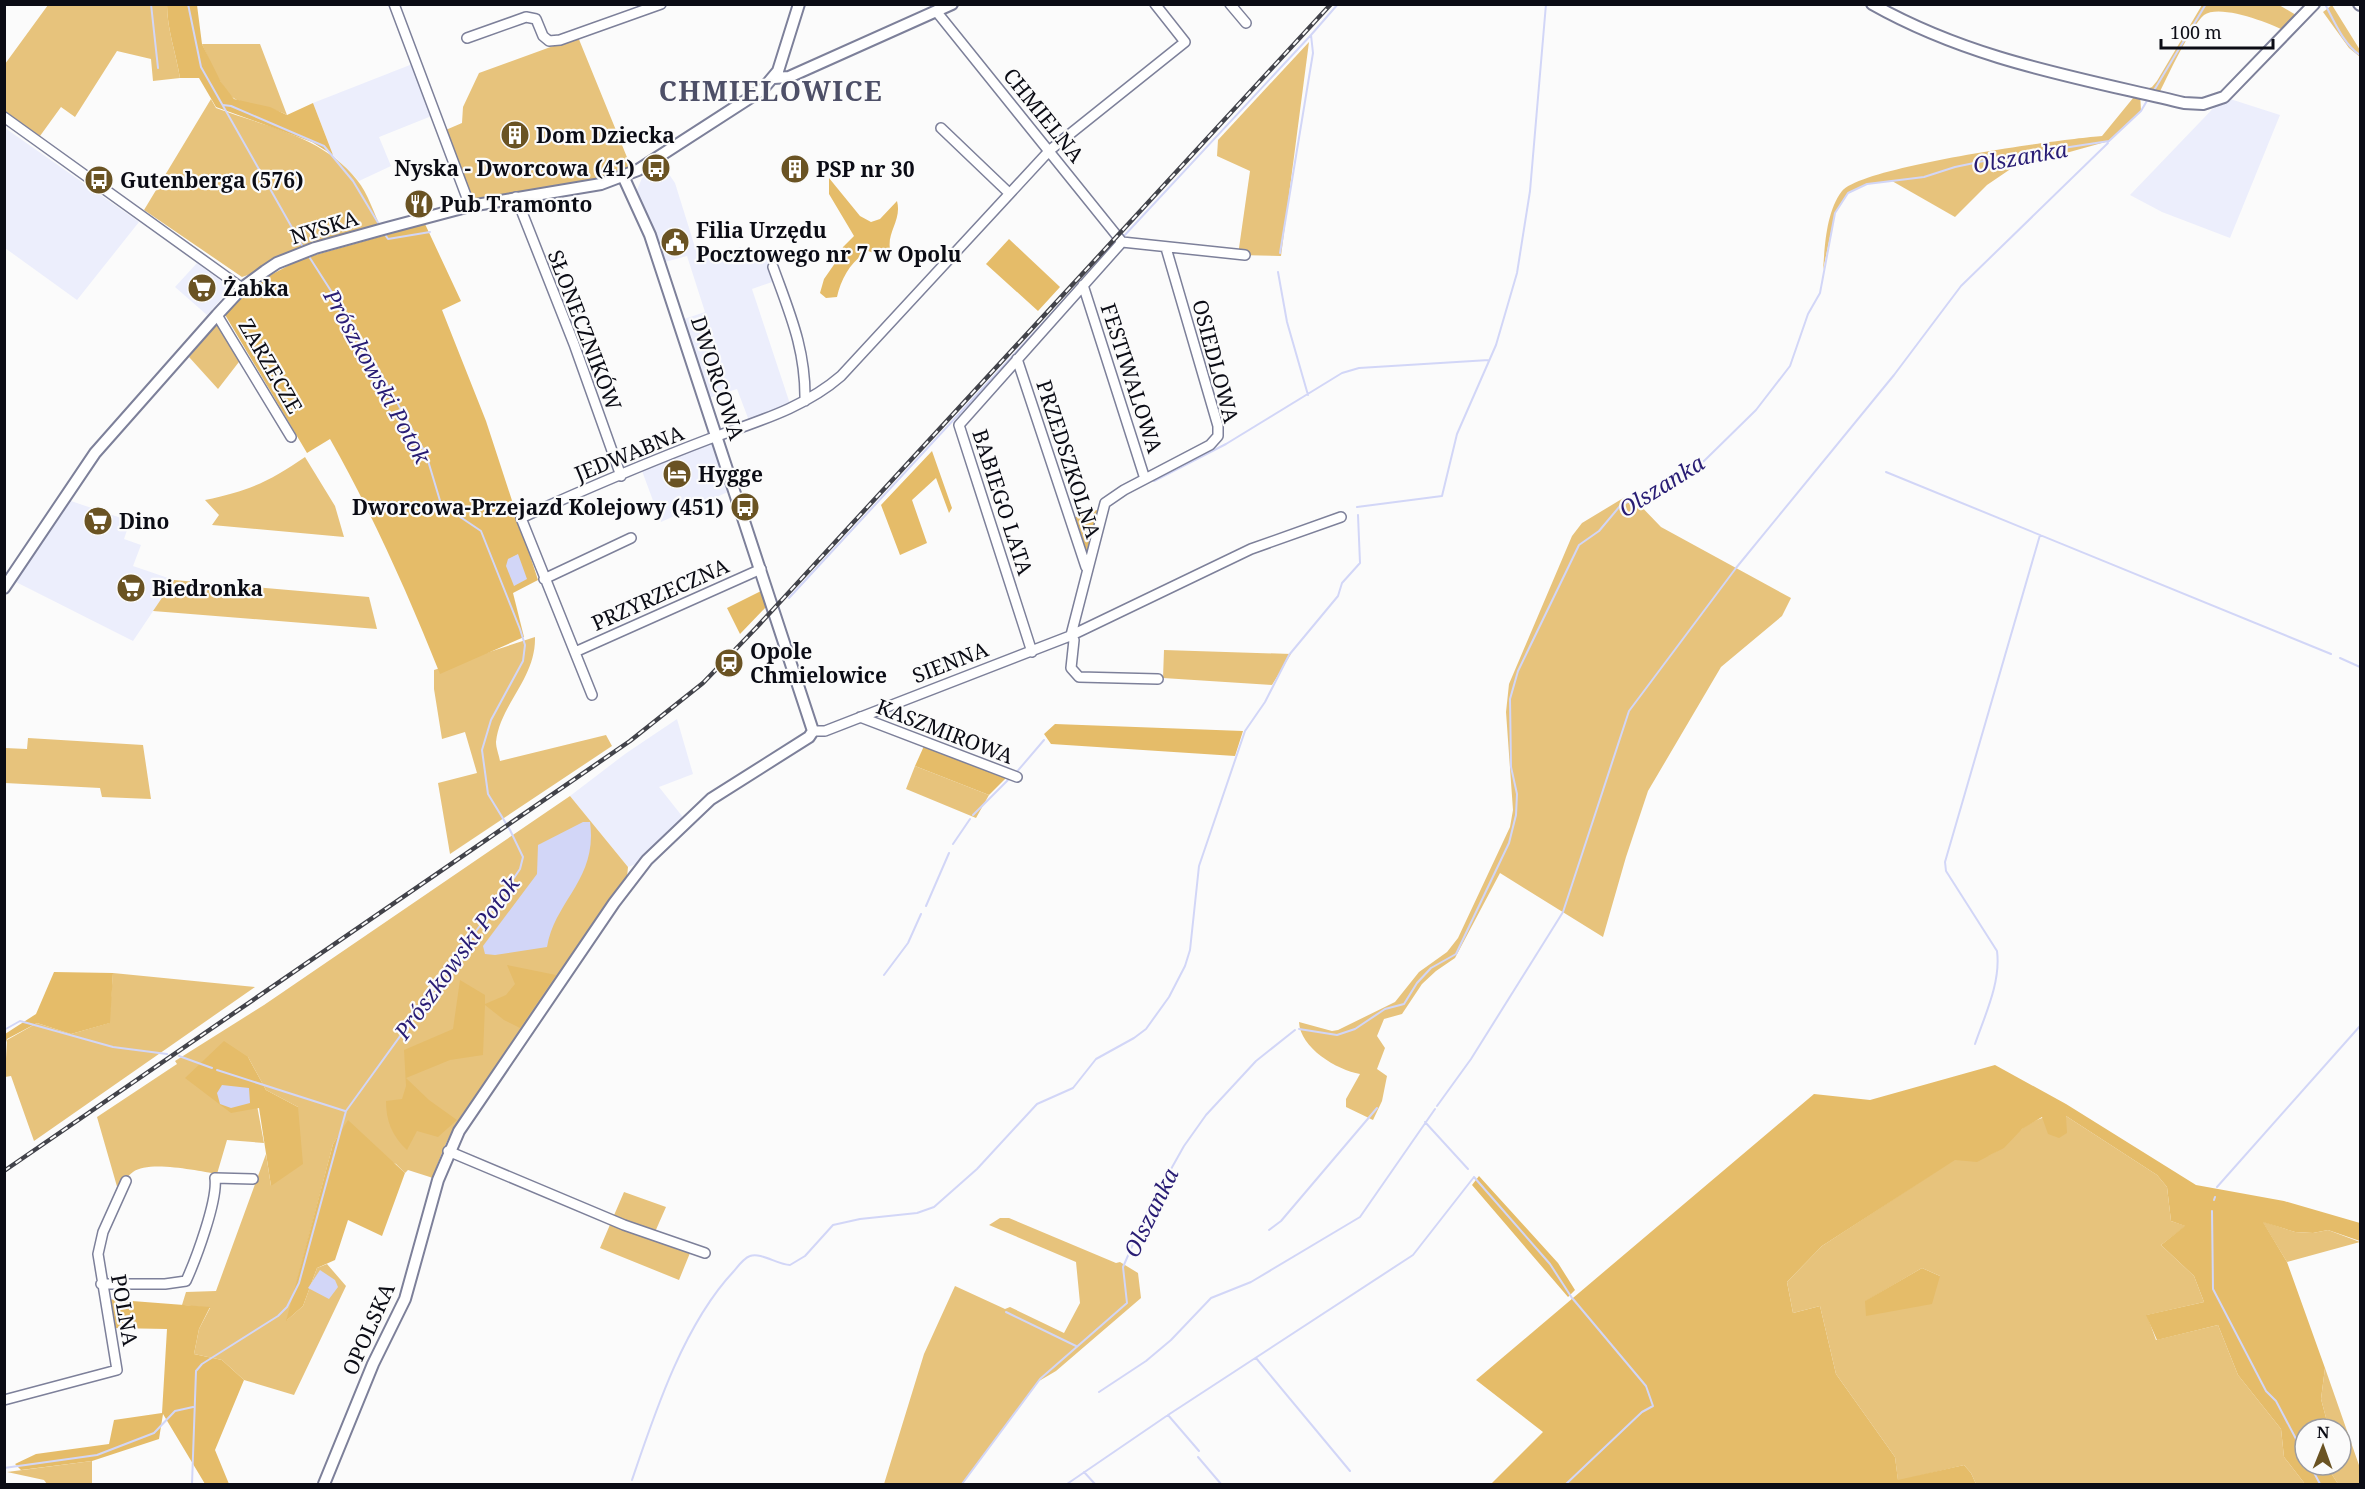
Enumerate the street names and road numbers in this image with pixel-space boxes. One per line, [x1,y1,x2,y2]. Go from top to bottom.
street label: CHMIELNA [997,62,1091,168]
street label: NYSKA [287,203,362,251]
street label: SŁONECZNIKÓW [542,246,628,414]
street label: OSIEDLOWA [1186,296,1246,426]
street label: FESTIWALOWA [1095,300,1169,457]
street label: DWORCOWA [685,312,751,444]
street label: ZARZECZE [233,314,309,418]
street label: PRZEDSZKOLNA [1030,376,1108,542]
street label: JEDWABNA [569,418,688,488]
street label: BABIEGO LATA [966,426,1040,579]
street label: PRZYRZECZNA [587,551,733,637]
street label: SIENNA [908,635,992,689]
street label: KASZMIROWA [872,692,1018,770]
street label: POLNA [105,1272,145,1348]
street label: OPOLSKA [335,1278,401,1379]

